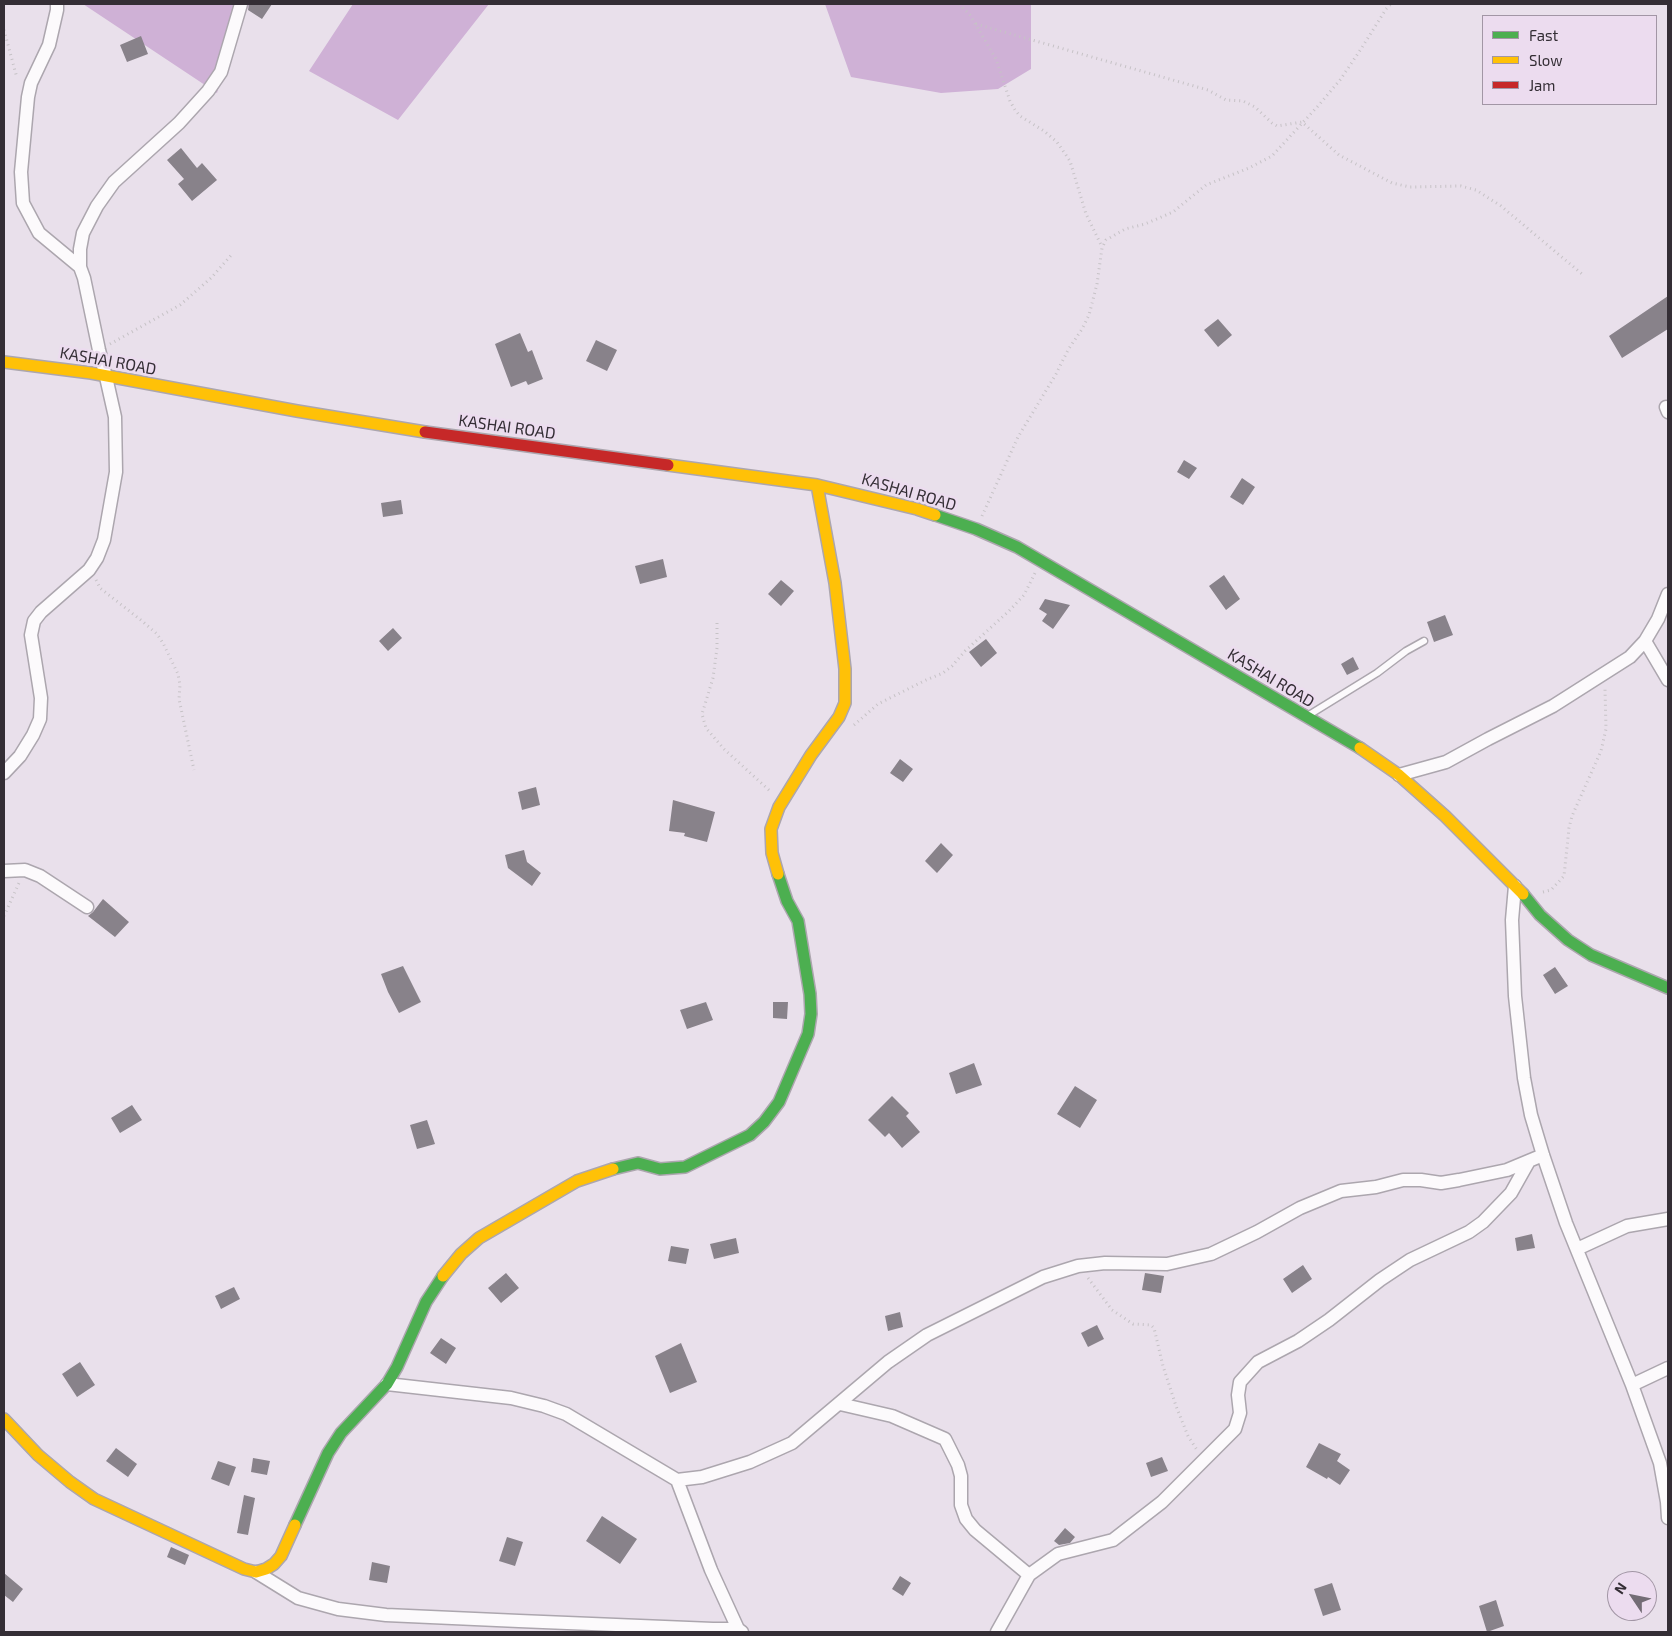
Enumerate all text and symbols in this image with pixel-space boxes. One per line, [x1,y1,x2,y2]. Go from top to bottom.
legend [1482,15,1657,105]
text: Fast [1529,26,1558,44]
text: Slow [1529,51,1563,69]
text: Jam [1529,76,1555,94]
street label: KASHAI ROAD [58,343,158,379]
street label: KASHAI ROAD [457,411,557,443]
street label: KASHAI ROAD [859,469,959,515]
street label: KASHAI ROAD [1224,645,1318,711]
north arrow [1607,1571,1657,1621]
text: N [1610,1579,1630,1597]

